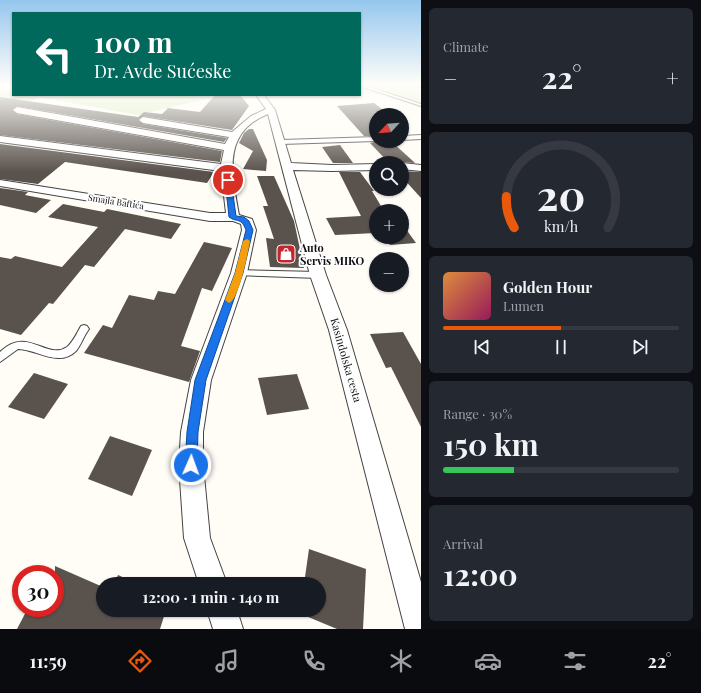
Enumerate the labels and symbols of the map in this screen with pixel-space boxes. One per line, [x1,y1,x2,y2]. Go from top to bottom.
north arrow [369,108,409,148]
pin [211,163,245,197]
street label: Smajla Baftića [87,191,146,211]
place label: Auto Servis MIKO [299,240,364,268]
shop icon: Auto Servis MIKO [275,243,297,265]
street label: Kasindolska cesta [327,316,366,404]
position arrow [170,444,212,486]
speed limit sign: 30 [12,565,64,617]

